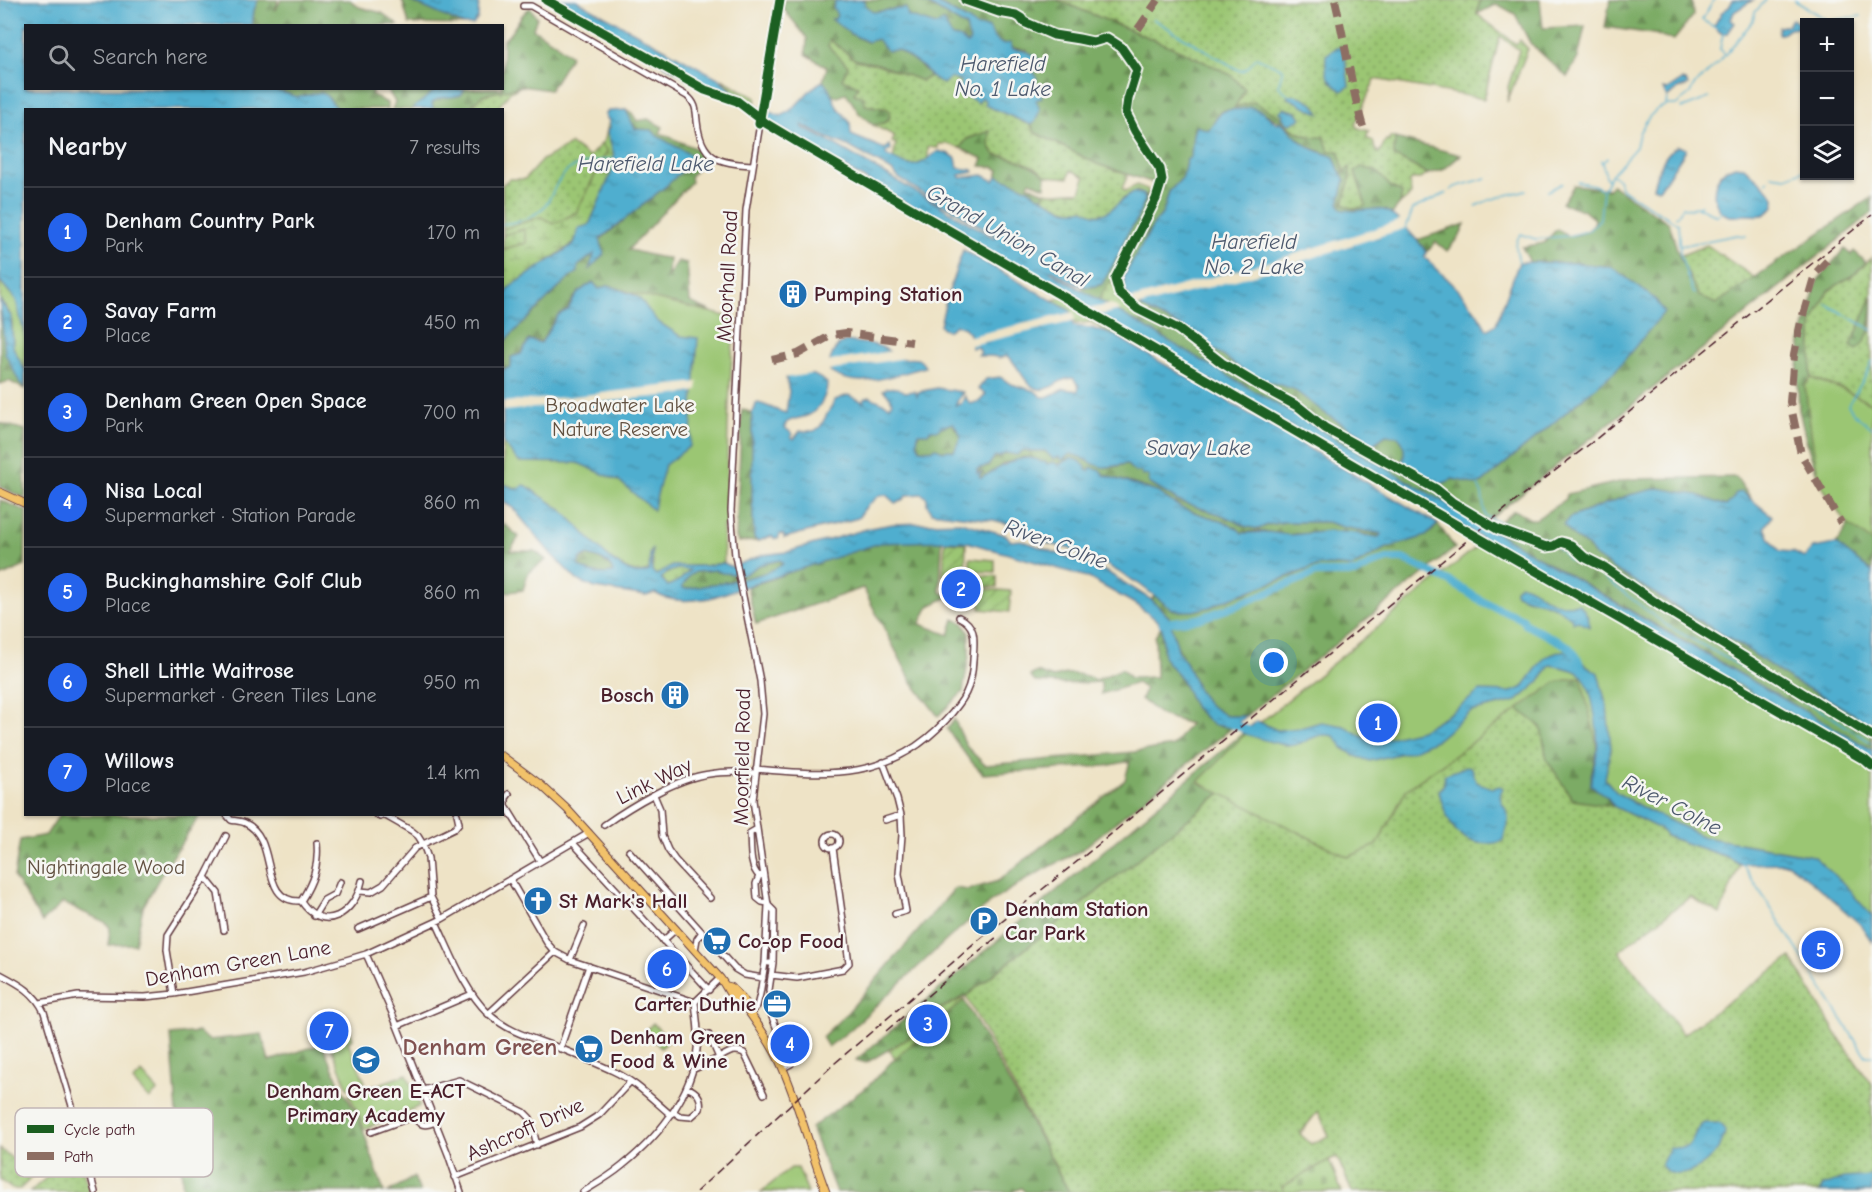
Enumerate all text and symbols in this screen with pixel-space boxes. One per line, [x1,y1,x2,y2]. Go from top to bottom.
map controls [1800,18,1854,180]
button: + [1800,18,1854,72]
search box [24,24,504,90]
icon: search [45,41,78,74]
text: Search here [93,44,208,70]
water label: Harefield No. 1 Lake [955,51,1051,102]
button: − [1800,72,1854,126]
button: layers [1800,126,1854,180]
text: Nearby [48,132,127,162]
text: 7 results [409,136,480,159]
water label: Harefield Lake [578,151,714,177]
water label: Grand Union Canal [922,179,1095,294]
text: Denham Country Park [105,208,314,234]
street label: Moorhall Road [712,210,742,342]
text: 1 [64,221,71,244]
text: 170 m [427,221,480,244]
water label: Harefield No. 2 Lake [1204,229,1304,280]
text: Park [105,234,143,257]
building icon: Pumping Station [777,278,809,310]
place label: Pumping Station [814,282,962,306]
text: Savay Farm [105,298,217,324]
text: 2 [63,311,72,334]
text: 450 m [424,311,480,334]
text: Place [105,324,151,347]
text: Denham Green Open Space [105,388,367,414]
park label: Broadwater Lake Nature Reserve [545,393,695,441]
text: 3 [63,401,72,424]
text: 700 m [423,401,480,424]
text: Park [105,414,143,437]
water label: Savay Lake [1146,435,1250,461]
text: Nisa Local [105,478,202,504]
text: 4 [63,491,72,514]
text: 860 m [423,491,480,514]
text: Supermarket · Station Parade [105,504,356,527]
water label: River Colne [1001,513,1111,575]
pin: 2 [942,566,980,612]
text: Buckinghamshire Golf Club [105,568,362,594]
text: 5 [62,581,73,604]
text: 860 m [423,581,480,604]
text: Place [105,594,151,617]
your location [1259,648,1288,677]
text: Shell Little Waitrose [105,658,294,684]
text: 6 [62,671,73,694]
text: 950 m [423,671,480,694]
building icon: Bosch [659,679,691,711]
place label: Bosch [600,683,654,707]
text: Supermarket · Green Tiles Lane [105,684,377,707]
street label: Moorfield Road [729,688,755,826]
pin: 1 [1358,700,1398,746]
text: Willows [105,748,174,774]
street label: Link Way [612,752,696,810]
text: 7 [63,761,72,784]
text: 1.4 km [426,761,480,784]
water label: River Colne [1618,769,1726,841]
text: Place [105,774,151,797]
park label: Nightingale Wood [27,855,185,879]
church icon: St Mark's Hall [522,885,554,917]
place label: St Mark's Hall [559,889,687,913]
place label: Denham Station Car Park [1005,897,1149,945]
parking icon: Denham Station Car Park [968,905,1000,937]
supermarket icon: Co-op Food [701,925,733,957]
pin: 5 [1802,928,1840,972]
place label: Co-op Food [738,929,844,953]
street label: Denham Green Lane [144,935,332,991]
pin: 6 [648,946,686,992]
office icon: Carter Duthie [761,988,793,1020]
place label: Carter Duthie [634,992,756,1016]
pin: 3 [908,1002,948,1046]
pin: 7 [310,1008,348,1054]
pin: 4 [770,1022,810,1066]
place label: Denham Green Food & Wine [610,1025,745,1073]
district label: Denham Green [403,1033,557,1061]
supermarket icon: Denham Green Food & Wine [573,1033,605,1065]
school or university icon: Denham Green E-ACT Primary Academy [350,1044,382,1076]
place label: Denham Green E-ACT Primary Academy [267,1079,466,1127]
street label: Ashcroft Drive [463,1093,587,1165]
legend [15,1108,213,1177]
text: Cycle path [64,1121,135,1139]
text: Path [64,1148,94,1166]

